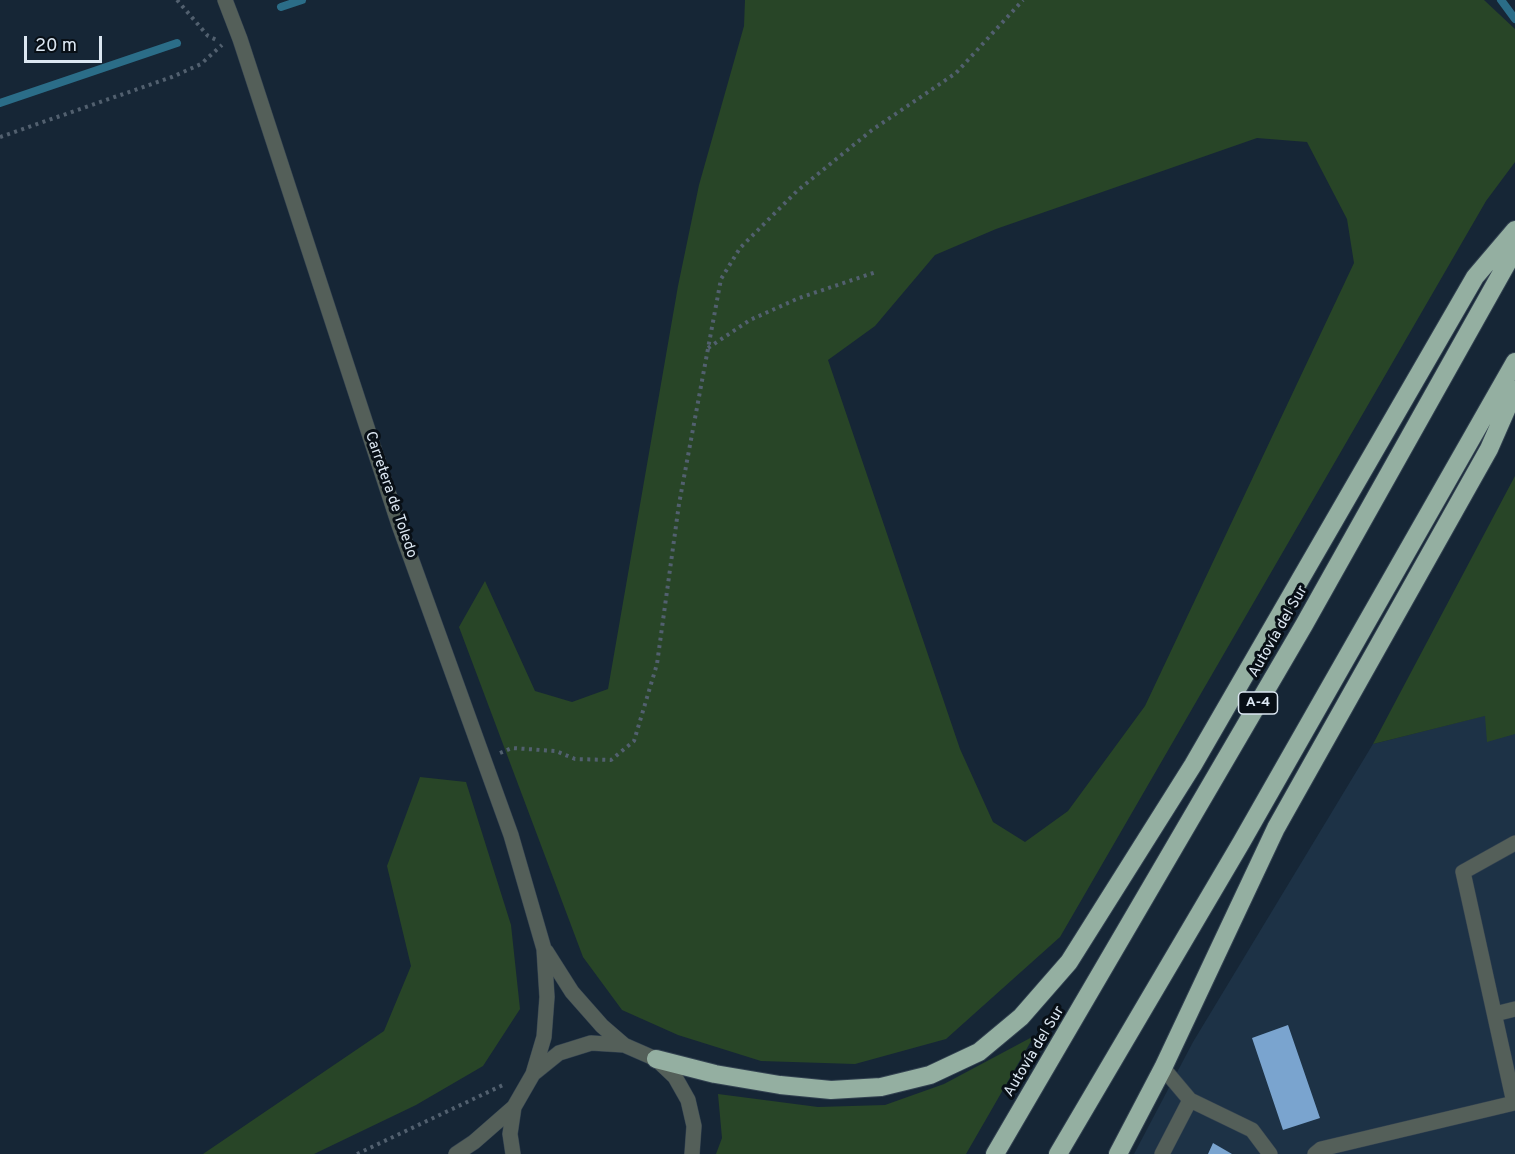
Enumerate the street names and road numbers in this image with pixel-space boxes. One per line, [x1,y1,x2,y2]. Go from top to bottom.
street label: Carretera de Toledo [360,429,420,561]
street label: Autovía del Sur [1246,583,1312,681]
road number: A-4 [1238,692,1278,714]
street label: Autovía del Sur [1001,1003,1069,1101]

